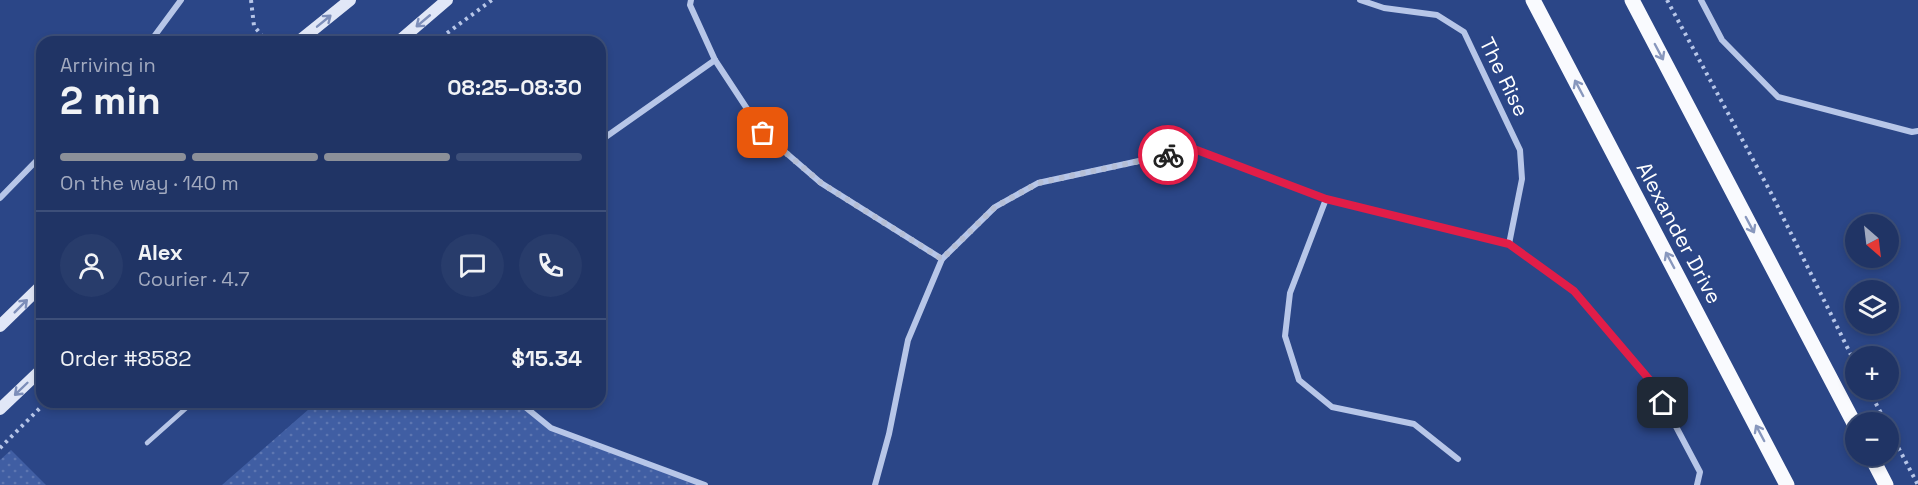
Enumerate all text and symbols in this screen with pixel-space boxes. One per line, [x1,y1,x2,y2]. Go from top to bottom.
one-way arrow [316,14,331,28]
one-way arrow [416,14,431,28]
street label: The Rise [1474,33,1535,121]
one-way arrow [1653,43,1665,60]
text: Arriving in [60,52,156,78]
text: 08:25–08:30 [447,73,582,101]
text: 2 min [60,76,161,125]
one-way arrow [1573,79,1584,97]
pin [737,107,788,158]
icon: bag [746,116,779,149]
courier [1138,125,1198,185]
icon: bike [1152,139,1185,172]
street label: Alexander Drive [1631,157,1728,308]
text: On the way · 140 m [60,170,239,196]
north arrow [1845,214,1899,268]
map controls [1845,214,1899,466]
one-way arrow [1744,215,1756,233]
button: person [60,234,123,297]
button: chat [441,234,504,297]
button: phone [519,234,582,297]
text: Alex [138,238,183,266]
one-way arrow [1664,252,1675,270]
text: Courier · 4.7 [138,266,249,292]
button: layers [1845,280,1899,334]
one-way arrow [14,298,28,313]
text: Order #8582 [60,344,191,372]
text: $15.34 [512,344,582,372]
button: + [1845,346,1899,400]
pin [1637,377,1688,428]
one-way arrow [14,382,29,396]
icon: home [1646,386,1679,419]
button: − [1845,412,1899,466]
one-way arrow [1754,425,1766,442]

